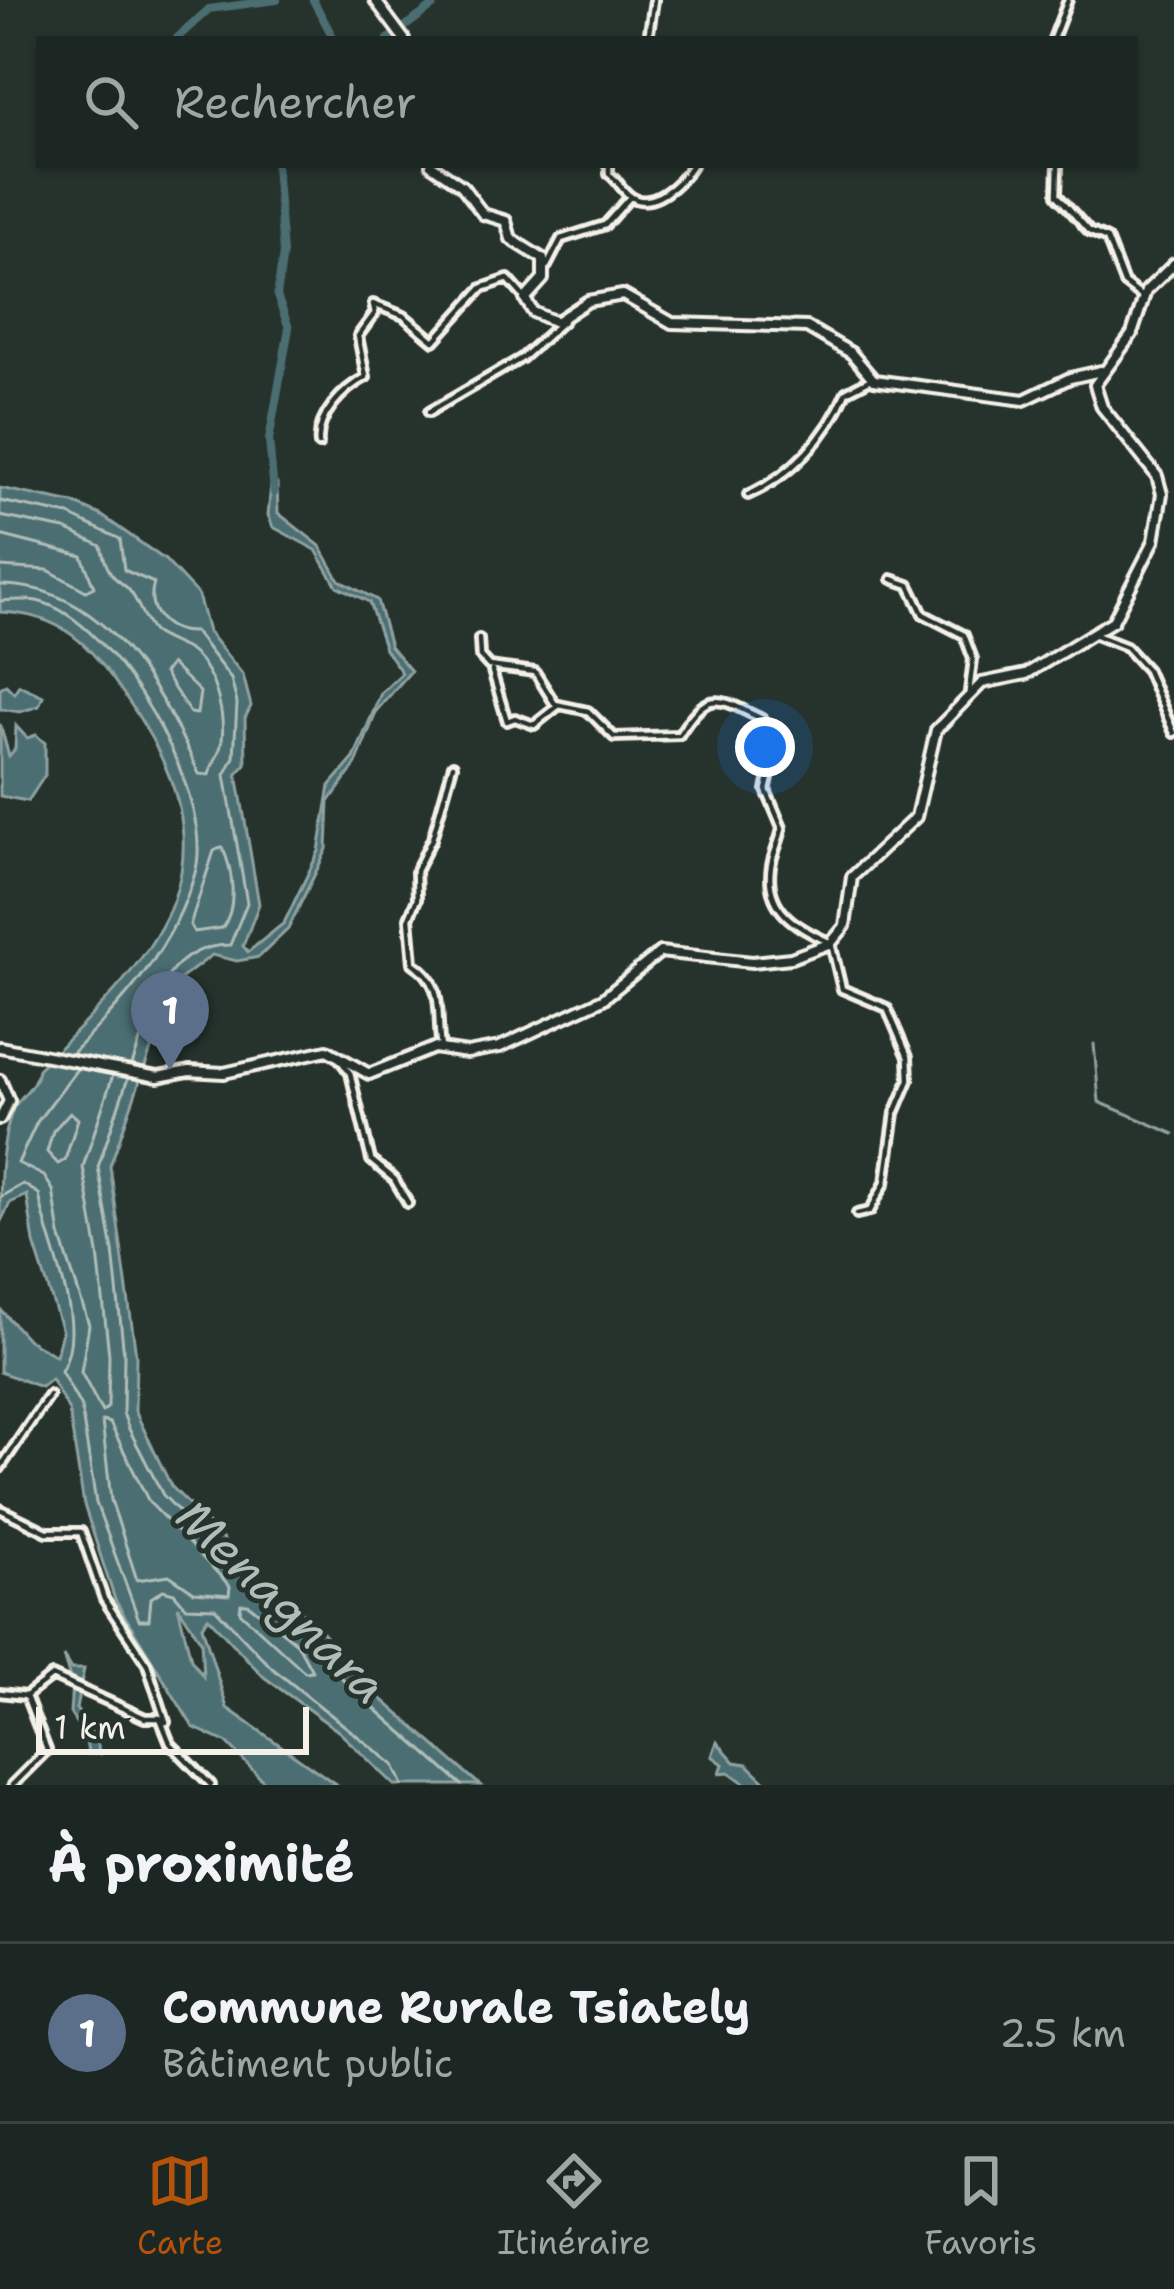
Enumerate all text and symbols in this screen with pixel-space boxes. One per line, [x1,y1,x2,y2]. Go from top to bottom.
search box [36,36,1138,168]
icon: search [78,69,144,135]
text: Rechercher [174,72,417,132]
your location [735,717,795,777]
pin: 1 [131,971,209,1070]
water label: Menagnara [163,1484,401,1718]
scale bar [36,1701,309,1754]
text: 1 km [54,1705,126,1750]
text: À proximité [48,1829,355,1897]
text: Commune Rurale Tsiately [162,1977,750,2037]
text: 1 [78,2007,96,2059]
text: 2.5 km [999,2007,1126,2059]
text: Bâtiment public [162,2037,453,2089]
tab: Carte [137,2148,223,2265]
tab: Itinéraire [497,2148,651,2265]
tab: Favoris [924,2148,1037,2265]

